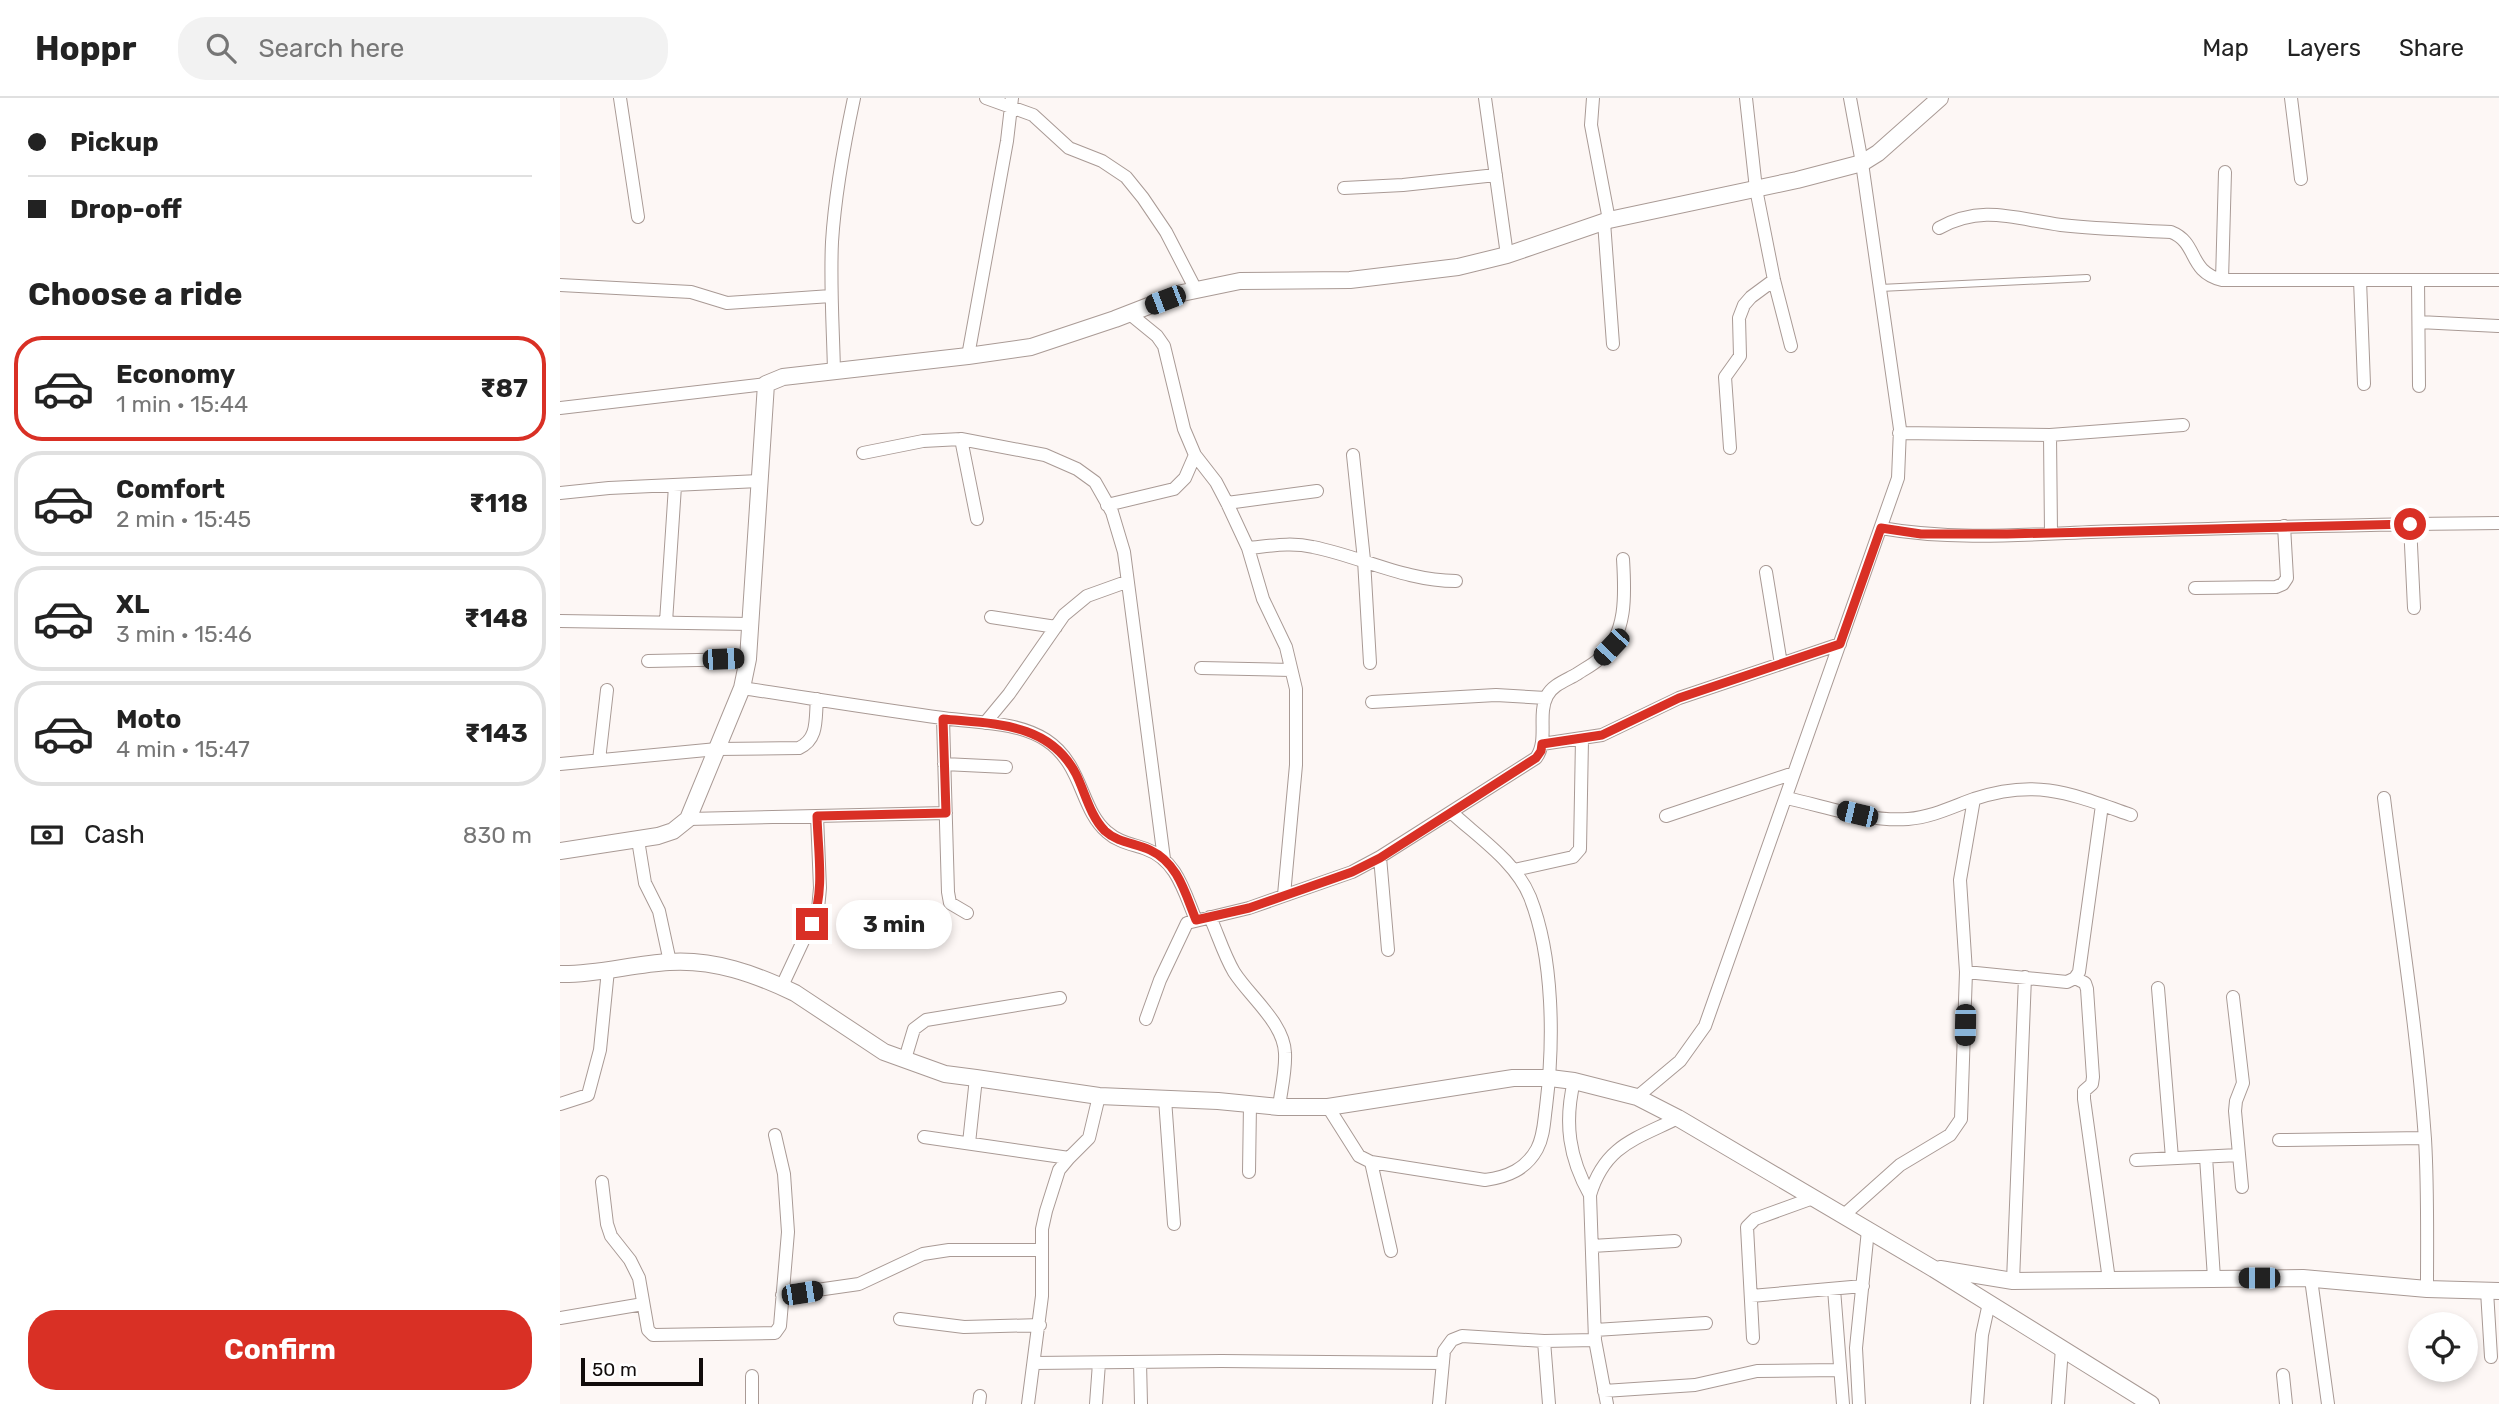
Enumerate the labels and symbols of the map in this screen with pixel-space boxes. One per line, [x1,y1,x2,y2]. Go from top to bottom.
car [1142,283,1189,317]
route start [2394,508,2426,540]
car [1589,624,1634,670]
car [702,648,745,670]
car [1835,799,1880,829]
callout: 3 min [836,900,952,948]
route end [796,908,828,940]
car [1955,1004,1976,1046]
car [2239,1268,2281,1289]
car [780,1279,825,1307]
scale bar [581,1355,704,1387]

